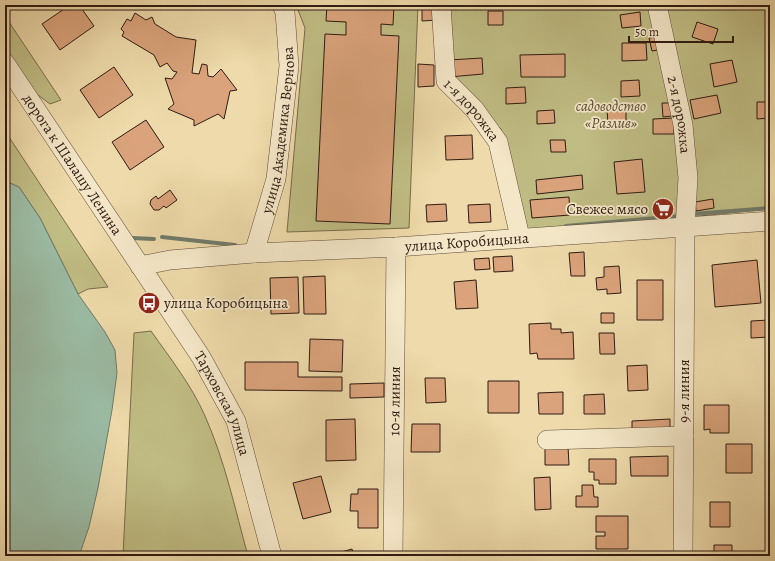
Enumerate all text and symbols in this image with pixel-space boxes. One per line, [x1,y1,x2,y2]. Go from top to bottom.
scale bar [629,18,733,44]
text: 50 m [635,24,659,40]
street label: улица Академика Вернова [256,46,299,217]
street label: 1-я дорожка [439,74,504,145]
street label: 2-я дорожка [663,74,696,154]
street label: дорога к Шалашу Ленина [18,89,127,239]
park label: садоводство «Разлив» [576,96,646,133]
supermarket icon: Свежее мясо [650,196,676,222]
place label: Свежее мясо [566,199,648,219]
street label: улица Коробицына [403,228,530,256]
bus stop icon: улица Коробицына [136,290,162,316]
place label: улица Коробицына [163,293,288,313]
street label: Тарховская улица [190,347,255,458]
street label: 9-я линия [674,359,694,423]
street label: 10-я линия [384,366,405,436]

